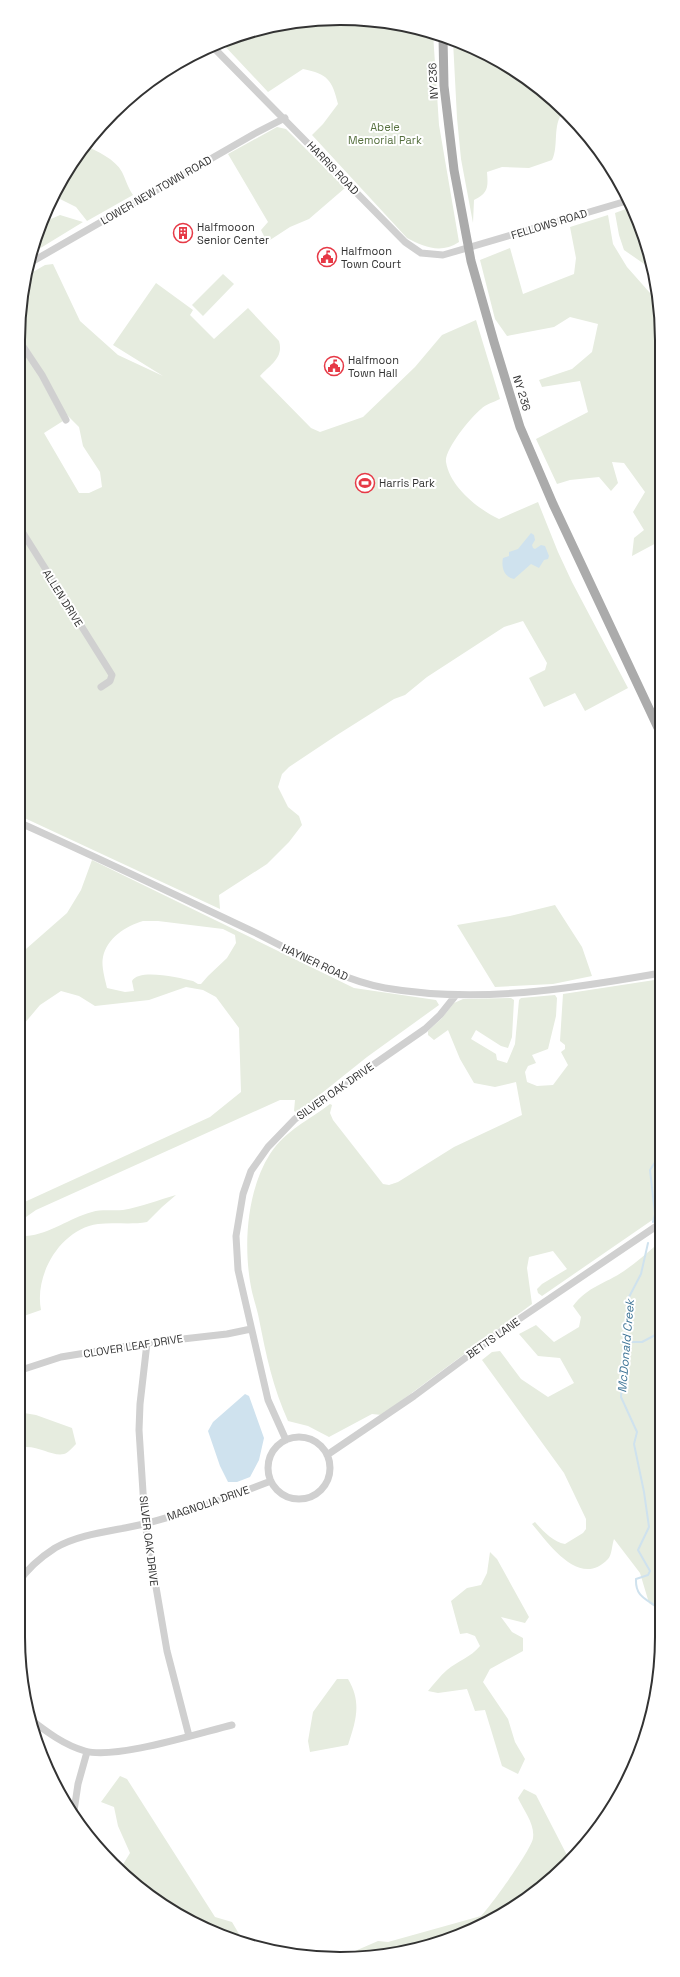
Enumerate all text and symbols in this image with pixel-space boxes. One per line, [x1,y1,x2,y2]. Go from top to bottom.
street label: NY 236 [425,62,441,100]
park label: Abele Memorial Park [348,120,422,147]
street label: HARRIS ROAD [304,138,362,198]
street label: LOWER NEW TOWN ROAD [98,152,214,228]
street label: FELLOWS ROAD [509,206,589,242]
place label: Halfmooon Senior Center [197,220,269,247]
building icon: Halfmooon Senior Center [172,222,194,244]
place label: Halfmoon Town Court [341,244,401,271]
public building icon: Halfmoon Town Court [316,246,338,268]
place label: Halfmoon Town Hall [348,353,399,380]
public building icon: Halfmoon Town Hall [323,355,345,377]
street label: NY 236 [510,373,534,413]
sports icon: Harris Park [354,472,376,494]
place label: Harris Park [379,476,435,490]
street label: ALLEN DRIVE [40,567,86,629]
street label: HAYNER ROAD [280,941,350,983]
street label: SILVER OAK DRIVE [294,1059,376,1123]
water label: McDonald Creek [614,1297,638,1393]
street label: BETTS LANE [464,1314,522,1362]
street label: CLOVER LEAF DRIVE [82,1331,184,1361]
street label: MAGNOLIA DRIVE [165,1482,251,1524]
street label: SILVER OAK DRIVE [137,1495,161,1587]

